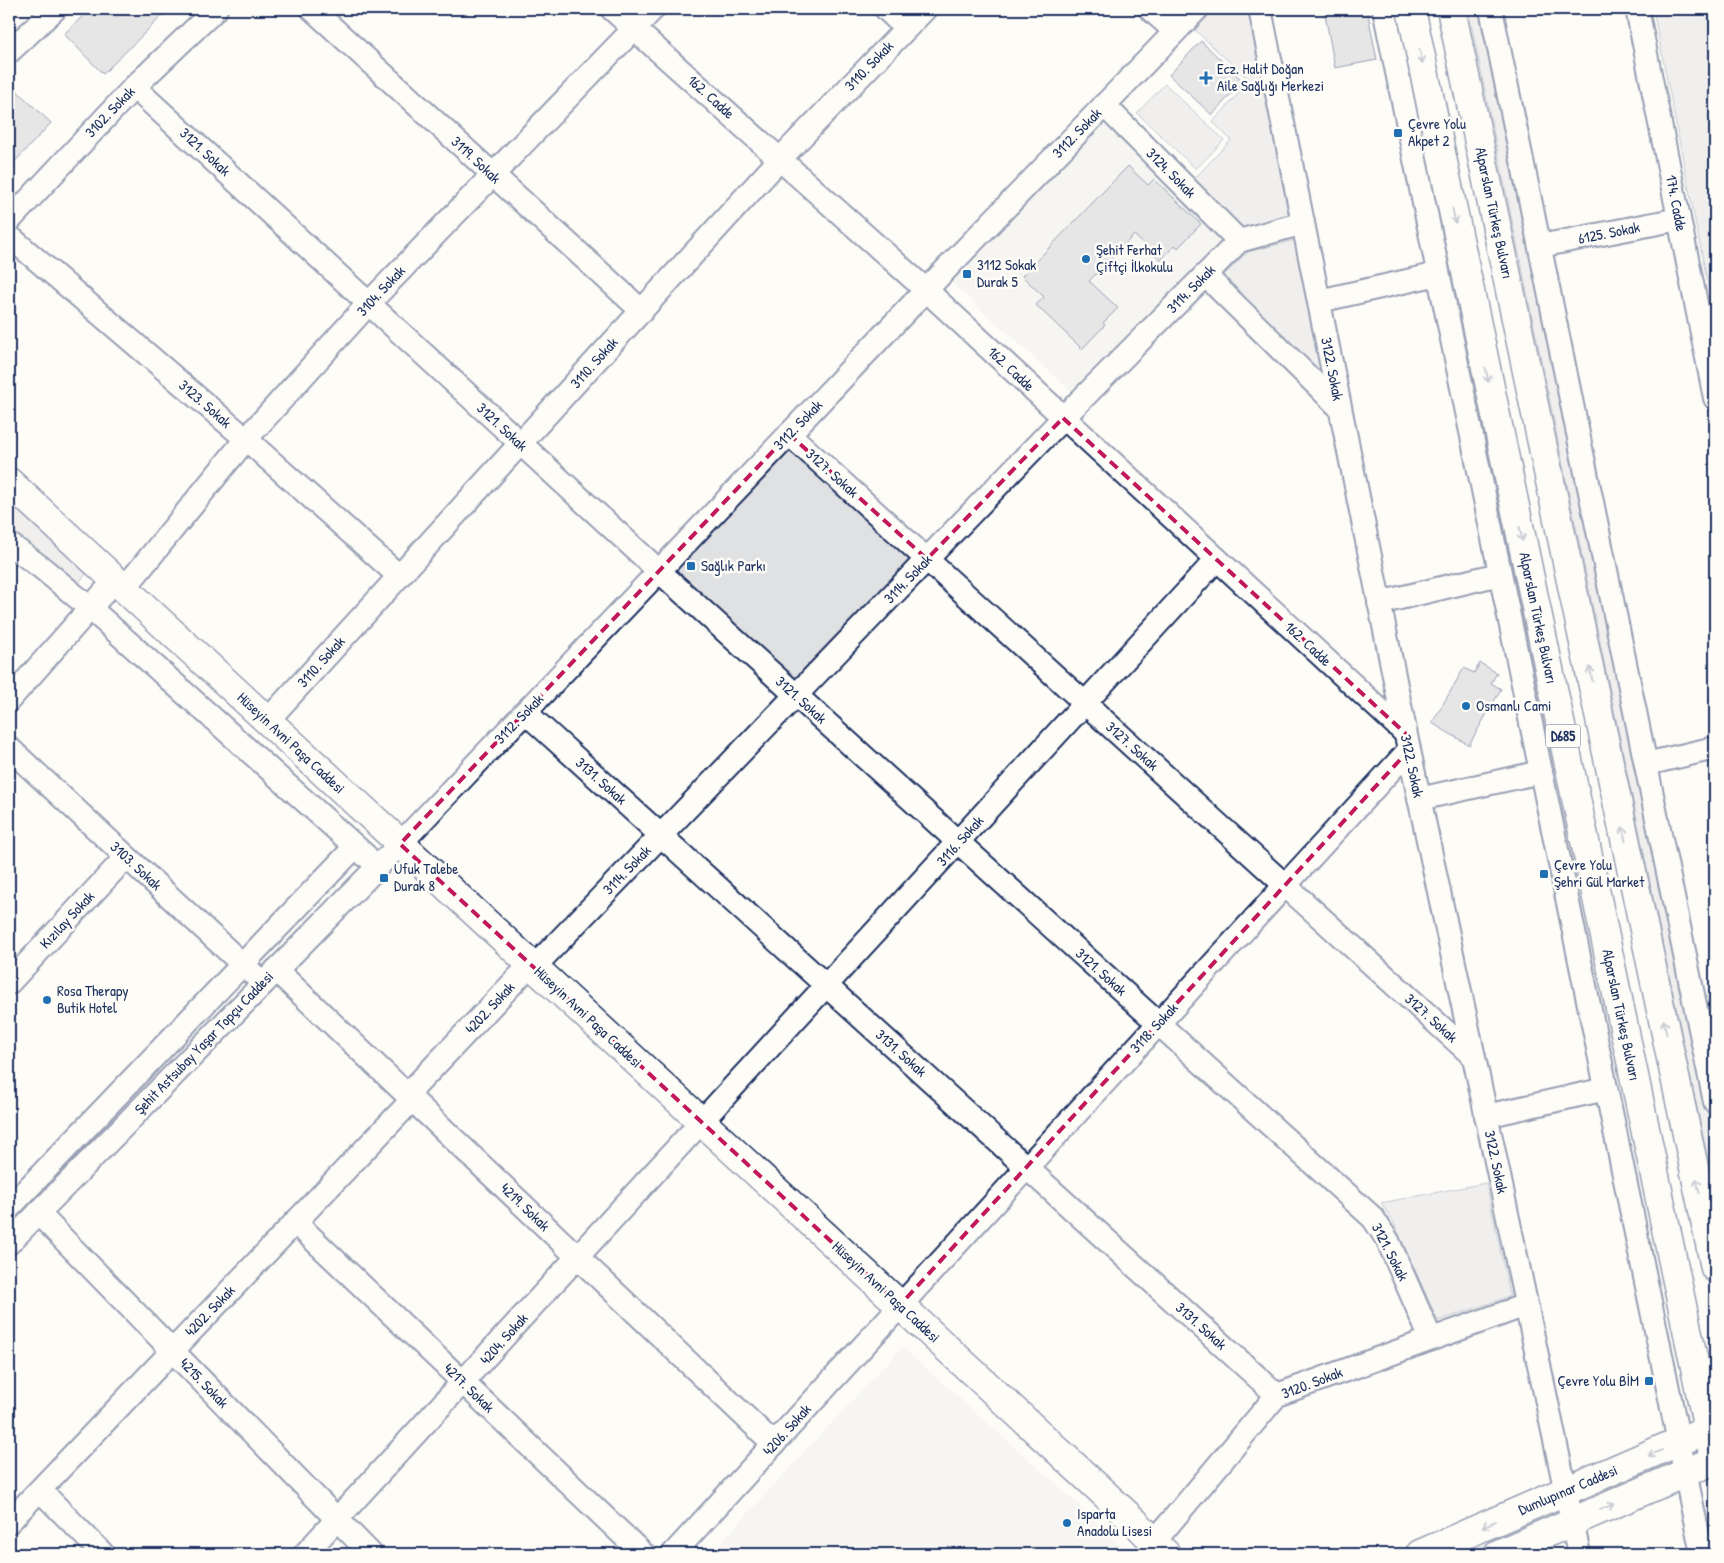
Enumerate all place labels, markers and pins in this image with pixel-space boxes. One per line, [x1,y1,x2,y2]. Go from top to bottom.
place label: Ecz. Halit Doğan Aile Sağlığı Merkezi [1217,58,1324,96]
marker: Ecz. Halit Doğan Aile Sağlığı Merkezi [1199,71,1213,85]
place label: Çevre Yolu Akpet 2 [1408,113,1466,151]
marker: Çevre Yolu Akpet 2 [1392,127,1404,139]
place label: Şehit Ferhat Çiftçi İlkokulu [1096,239,1173,277]
marker: Şehit Ferhat Çiftçi İlkokulu [1080,253,1092,265]
place label: 3112 Sokak Durak 5 [977,254,1036,292]
marker: 3112 Sokak Durak 5 [961,268,973,280]
place label: Sağlık Parkı [701,555,766,576]
marker: Sağlık Parkı [685,560,697,572]
place label: Osmanlı Cami [1476,695,1551,716]
marker: Osmanlı Cami [1460,700,1472,712]
place label: Çevre Yolu Şehri Gül Market [1554,854,1645,892]
place label: Ufuk Talebe Durak 8 [394,858,458,896]
marker: Çevre Yolu Şehri Gül Market [1538,868,1550,880]
marker: Ufuk Talebe Durak 8 [378,872,390,884]
place label: Rosa Therapy Butik Hotel [57,980,129,1018]
marker: Rosa Therapy Butik Hotel [41,994,53,1006]
place label: Çevre Yolu BİM [1557,1370,1639,1391]
marker: Çevre Yolu BİM [1643,1375,1655,1387]
place label: Isparta Anadolu Lisesi [1077,1503,1152,1541]
marker: Isparta Anadolu Lisesi [1061,1517,1073,1529]

